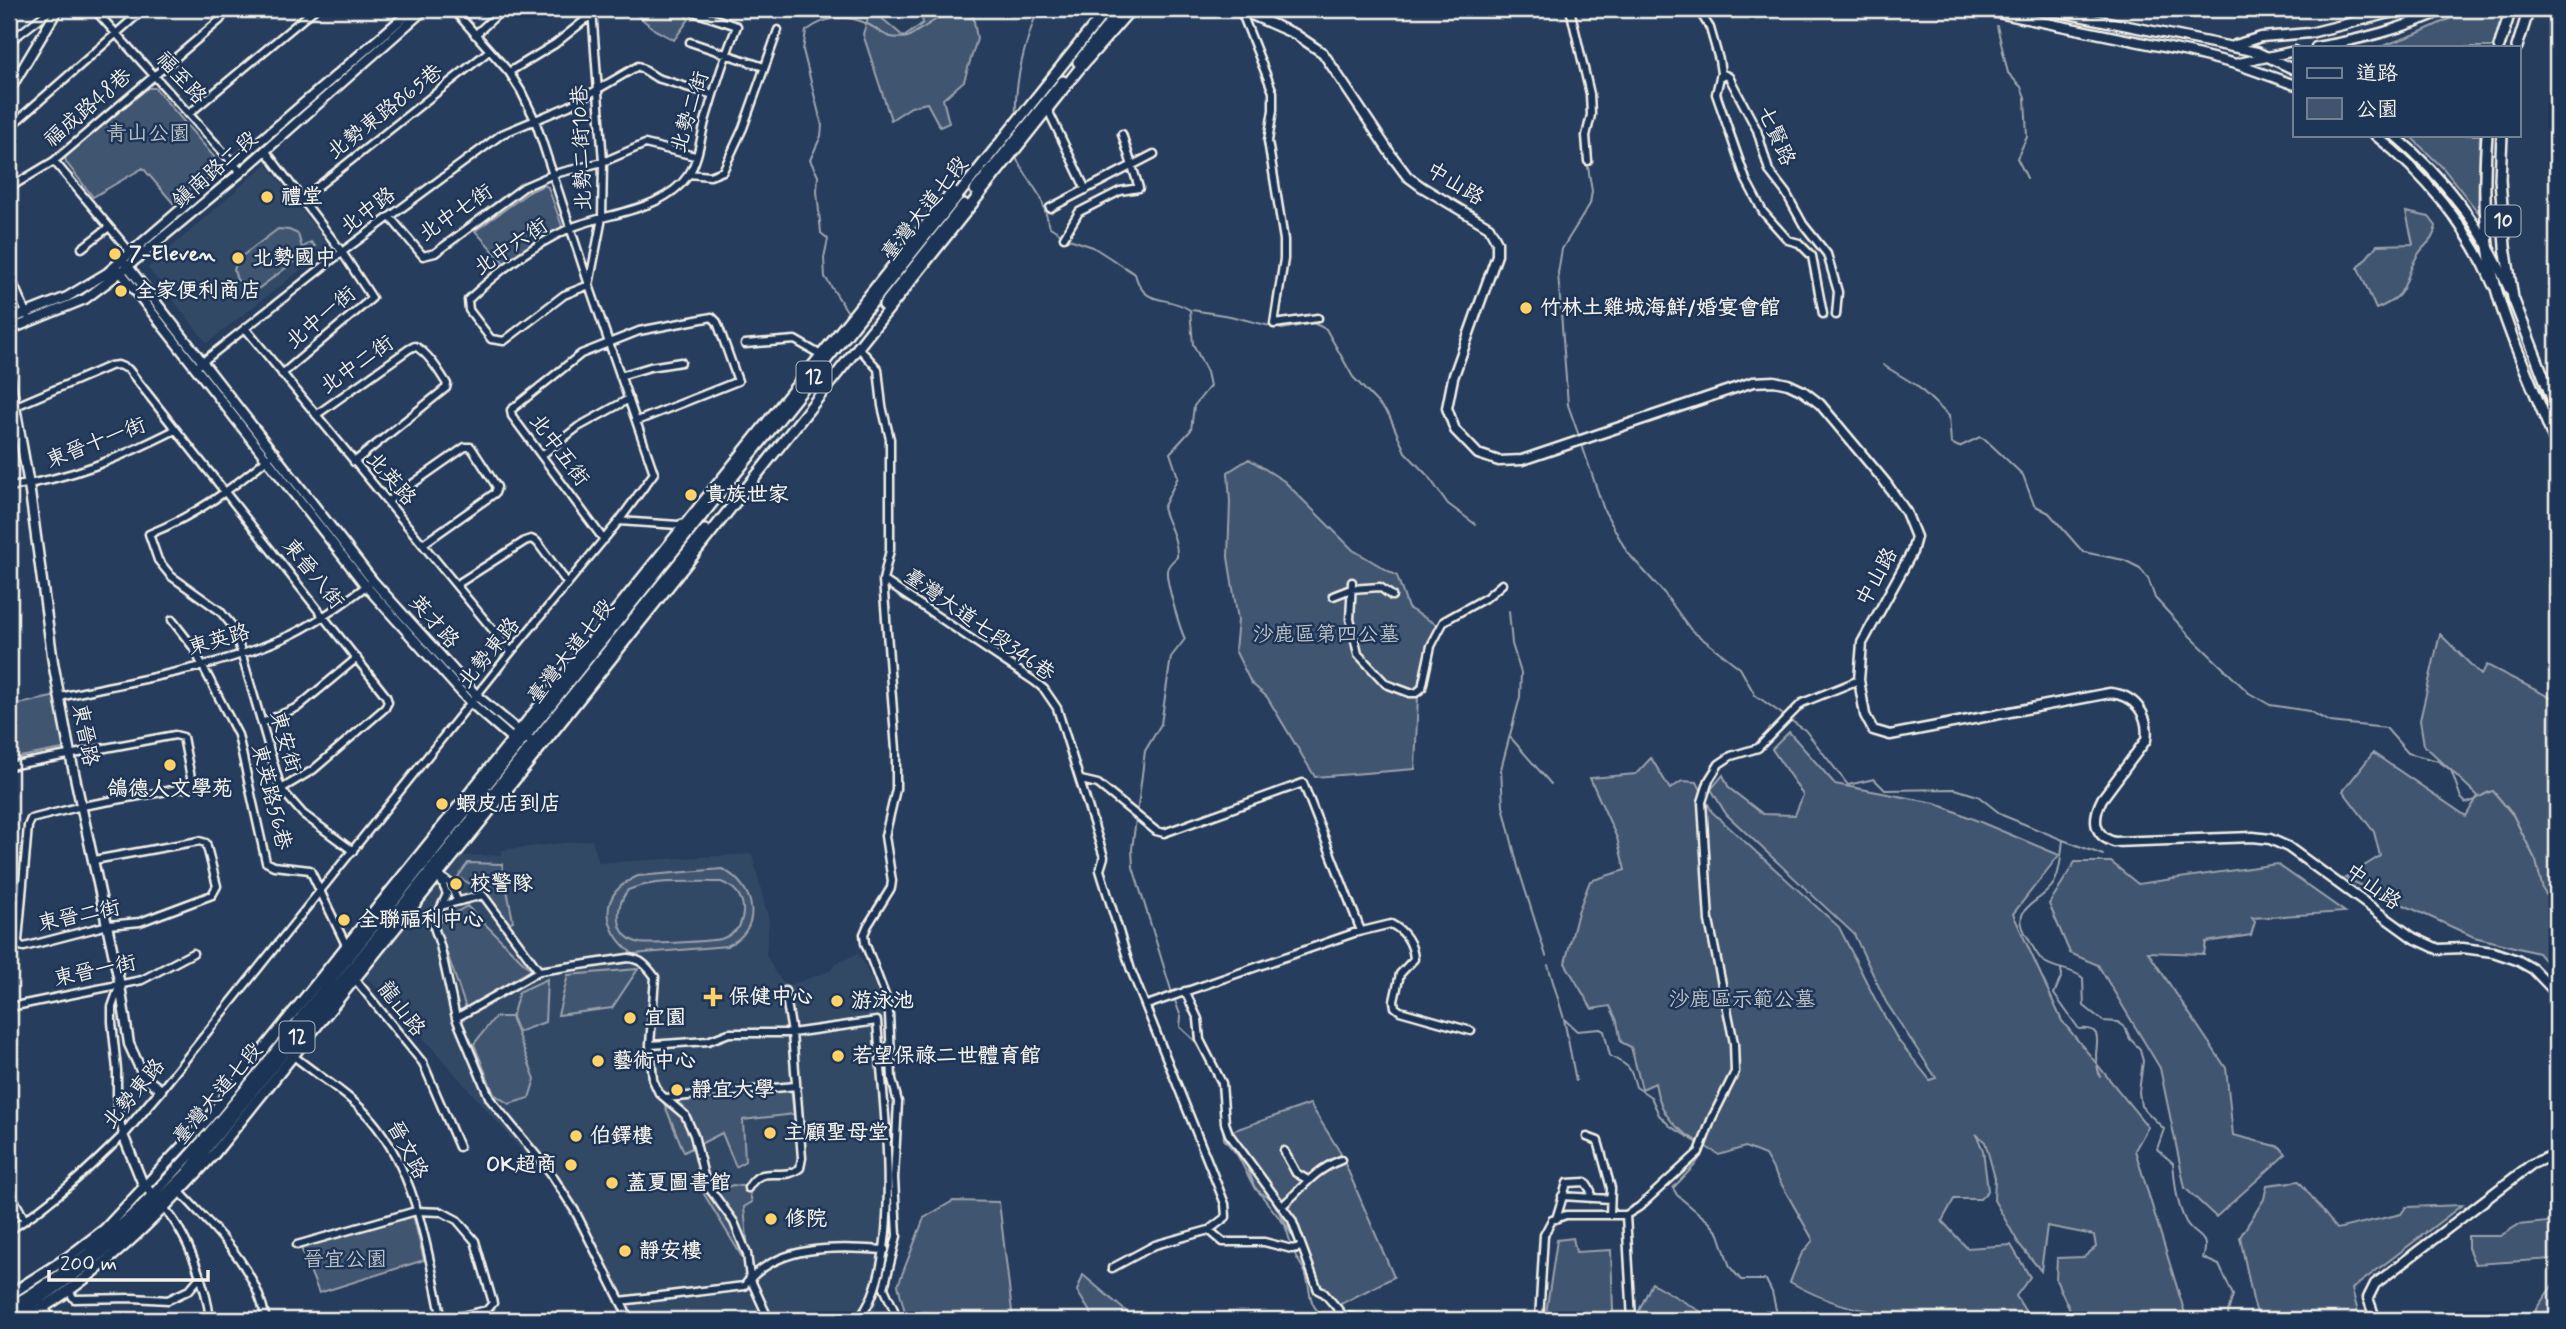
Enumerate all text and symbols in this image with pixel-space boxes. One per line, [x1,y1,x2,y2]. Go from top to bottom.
street label: 福至路 [149,45,213,111]
legend [2293,46,2520,136]
street label: 北勢東路865巷 [321,58,449,166]
text: 道路 [2356,60,2398,88]
street label: 福成路48巷 [38,62,138,154]
street label: 北勢二街 [664,68,716,156]
street label: 北勢二街10巷 [566,84,598,212]
text: 公園 [2356,96,2398,124]
street label: 七賢路 [1750,102,1802,170]
park label: 青山公園 [106,120,190,148]
street label: 鎮南路二段 [166,125,264,215]
street label: 臺灣大道七段 [875,151,975,267]
street label: 中山路 [1421,156,1489,212]
street label: 北中七街 [413,178,499,248]
street label: 北中路 [334,181,402,241]
place label: 禮堂 [281,183,323,211]
marker: 禮堂 [259,189,275,205]
road number: 10 [2486,206,2520,236]
street label: 北中六街 [468,212,554,282]
place label: 7-Eleven [129,240,216,268]
place label: 北勢國中 [252,244,336,272]
marker: 7-Eleven [107,246,123,262]
marker: 北勢國中 [230,250,246,266]
place label: 全家便利商店 [135,277,261,305]
street label: 北中一街 [280,280,362,356]
marker: 全家便利商店 [113,283,129,299]
place label: 竹林土雞城海鮮/婚宴會館 [1540,294,1780,322]
marker: 竹林土雞城海鮮/婚宴會館 [1518,300,1534,316]
street label: 北中二街 [315,329,399,401]
road number: 12 [796,362,832,392]
street label: 北中五街 [523,408,595,492]
street label: 東晉十一街 [42,411,150,475]
street label: 北英路 [360,446,422,512]
place label: 貴族世家 [705,481,789,509]
marker: 貴族世家 [683,487,699,503]
street label: 東晉八街 [276,533,350,615]
street label: 中山路 [1849,543,1905,611]
street label: 臺灣大道七段346巷 [898,562,1060,688]
street label: 英才路 [403,589,465,655]
street label: 臺灣大道七段 [521,594,621,710]
street label: 北勢東路 [452,612,526,694]
street label: 東英路 [185,618,253,662]
park label: 沙鹿區第四公墓 [1253,621,1400,649]
street label: 東晉路 [65,701,105,769]
street label: 東安街 [263,708,307,776]
street label: 東英路56巷 [244,741,298,853]
marker: 鴿德人文學苑 [162,757,178,773]
place label: 鴿德人文學苑 [107,775,233,803]
place label: 蝦皮店到店 [456,790,561,818]
marker: 蝦皮店到店 [434,796,450,812]
street label: 中山路 [2339,857,2407,917]
place label: 校警隊 [470,870,533,898]
marker: 校警隊 [448,876,464,892]
street label: 東晉二街 [35,894,123,938]
place label: 全聯福利中心 [358,906,484,934]
marker: 全聯福利中心 [336,912,352,928]
street label: 東晉一街 [51,949,139,993]
street label: 龍山路 [371,976,431,1042]
place label: 保健中心 [729,983,813,1011]
park label: 沙鹿區示範公墓 [1669,986,1816,1014]
marker: 保健中心 [703,987,723,1007]
place label: 游泳池 [851,987,914,1015]
marker: 游泳池 [829,993,845,1009]
place label: 宜園 [644,1004,686,1032]
marker: 宜園 [622,1010,638,1026]
road number: 12 [280,1021,314,1052]
street label: 臺灣大道七段 [167,1037,269,1151]
place label: 若望保祿二世體育館 [852,1042,1041,1070]
place label: 藝術中心 [612,1047,696,1075]
marker: 若望保祿二世體育館 [830,1048,846,1064]
street label: 北勢東路 [96,1053,172,1135]
marker: 藝術中心 [590,1053,606,1069]
place label: 靜宜大學 [691,1076,775,1104]
marker: 靜宜大學 [669,1082,685,1098]
street label: 晉文路 [380,1116,434,1184]
place label: 主顧聖母堂 [784,1119,889,1147]
place label: 伯鐸樓 [590,1122,653,1150]
marker: 主顧聖母堂 [762,1125,778,1141]
marker: 伯鐸樓 [568,1128,584,1144]
place label: OK超商 [486,1151,557,1179]
marker: OK超商 [563,1157,579,1173]
place label: 蓋夏圖書館 [626,1169,731,1197]
marker: 蓋夏圖書館 [604,1175,620,1191]
place label: 修院 [785,1205,827,1233]
marker: 修院 [763,1211,779,1227]
place label: 靜安樓 [639,1237,702,1265]
scale bar [49,1238,208,1282]
marker: 靜安樓 [617,1243,633,1259]
park label: 晉宜公園 [303,1246,387,1274]
text: 200 m [60,1250,117,1278]

